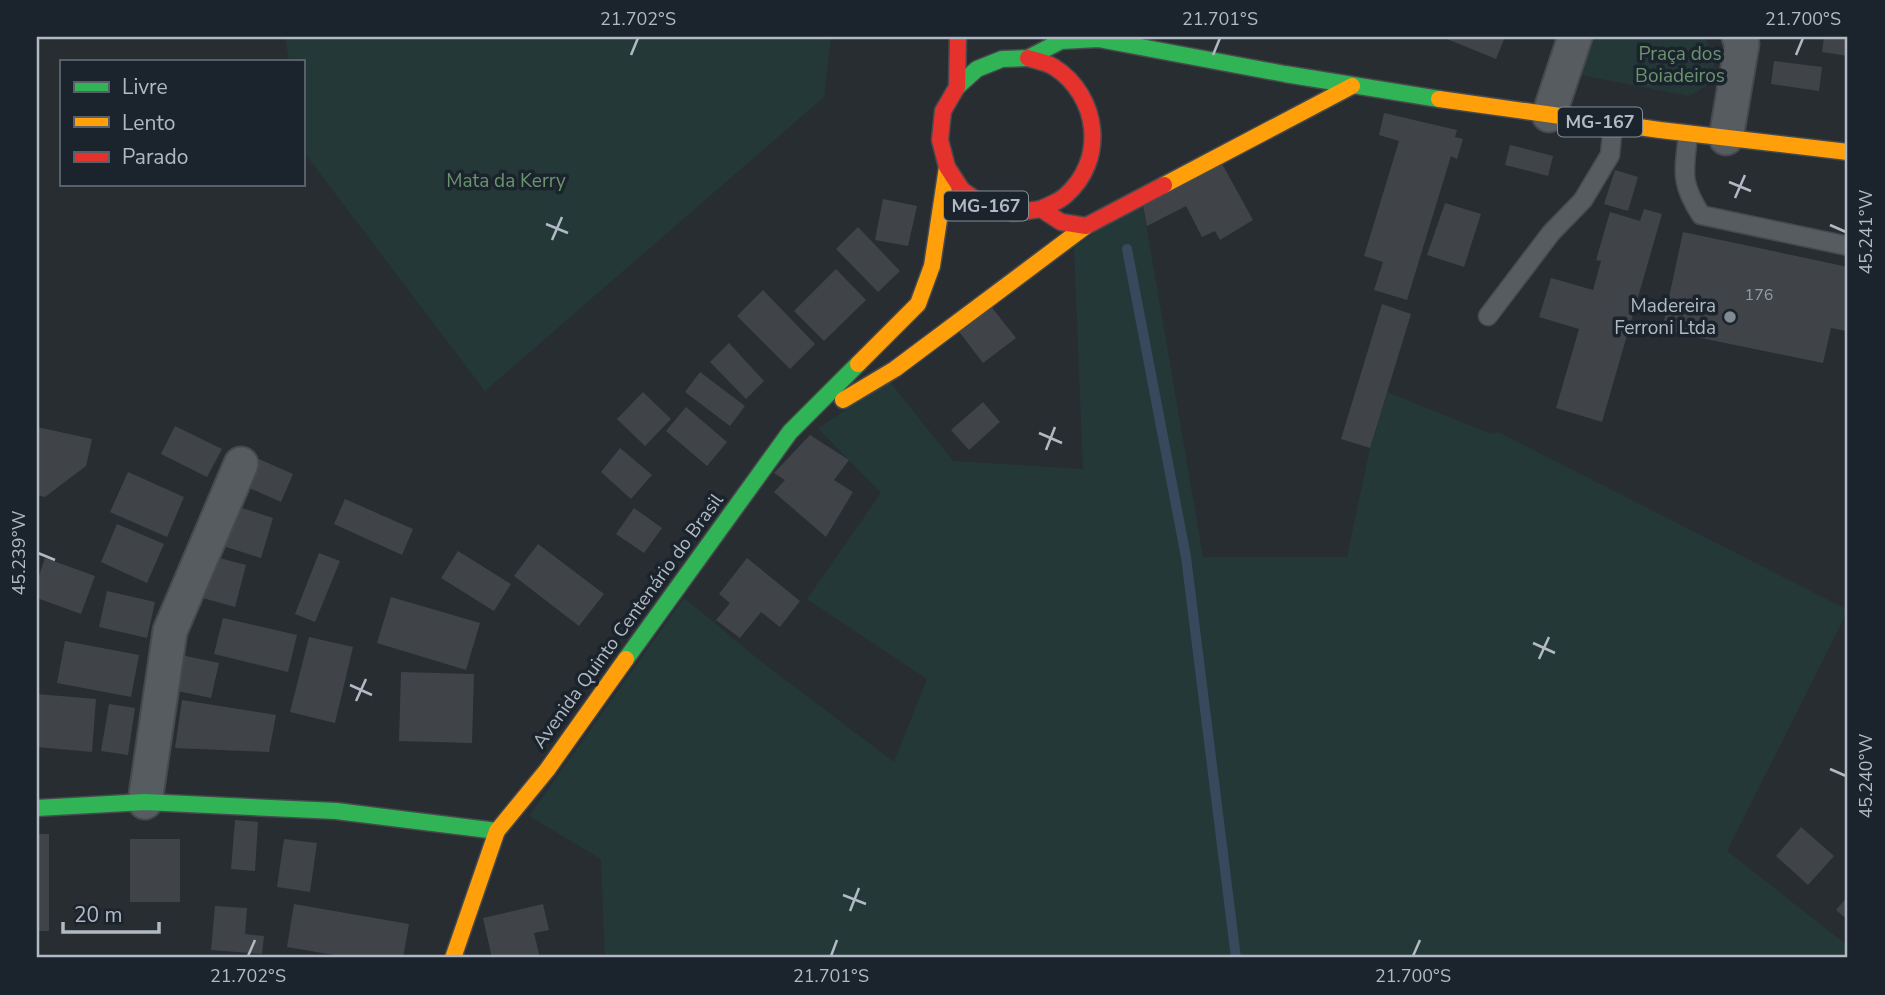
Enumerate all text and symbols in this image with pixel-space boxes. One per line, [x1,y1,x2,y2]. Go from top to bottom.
text: 21.702°S [600,7,676,31]
text: 21.701°S [1182,7,1258,31]
text: 21.700°S [1765,7,1841,31]
park label: Praça dos Boiadeiros [1635,41,1725,89]
legend [60,60,304,186]
text: Livre [122,73,168,101]
road number: MG-167 [1558,107,1642,136]
text: Lento [122,109,175,137]
text: Parado [122,143,188,171]
park label: Mata da Kerry [446,168,566,194]
text: 45.241°W [1854,189,1878,274]
road number: MG-167 [944,191,1028,220]
house number: 176 [1745,284,1773,306]
place label: Madereira Ferroni Ltda [1614,293,1716,341]
marker: Madereira Ferroni Ltda [1722,309,1738,325]
street label: Avenida Quinto Centenário do Brasil [527,488,730,754]
text: 45.239°W [7,510,31,595]
text: 45.240°W [1854,733,1878,818]
scale bar [63,890,159,934]
text: 20 m [74,901,123,929]
text: 21.702°S [210,964,286,988]
text: 21.701°S [793,964,869,988]
text: 21.700°S [1375,964,1451,988]

